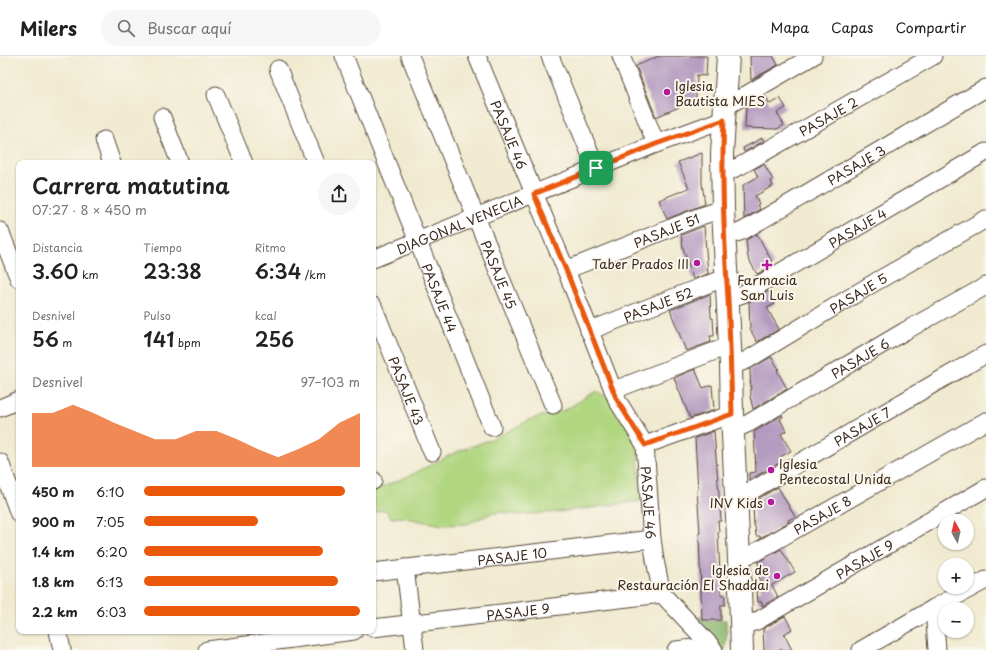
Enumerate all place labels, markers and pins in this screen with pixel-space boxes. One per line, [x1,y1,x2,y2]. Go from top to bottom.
place label: Iglesia Bautista MIES [675,76,765,110]
marker: Iglesia Bautista MIES [662,87,672,97]
pin [579,151,613,185]
place label: Taber Prados III [592,254,689,273]
marker: Taber Prados III [692,258,702,268]
marker: Farmacia San Luis [762,260,772,270]
place label: Farmacia San Luis [737,270,797,304]
place label: Iglesia Pentecostal Unida [779,454,892,488]
marker: Iglesia Pentecostal Unida [766,465,776,475]
place label: INV Kids [710,493,763,512]
marker: INV Kids [766,497,776,507]
place label: Iglesia de Restauración El Shaddai [617,560,769,594]
marker: Iglesia de Restauración El Shaddai [772,571,782,581]

